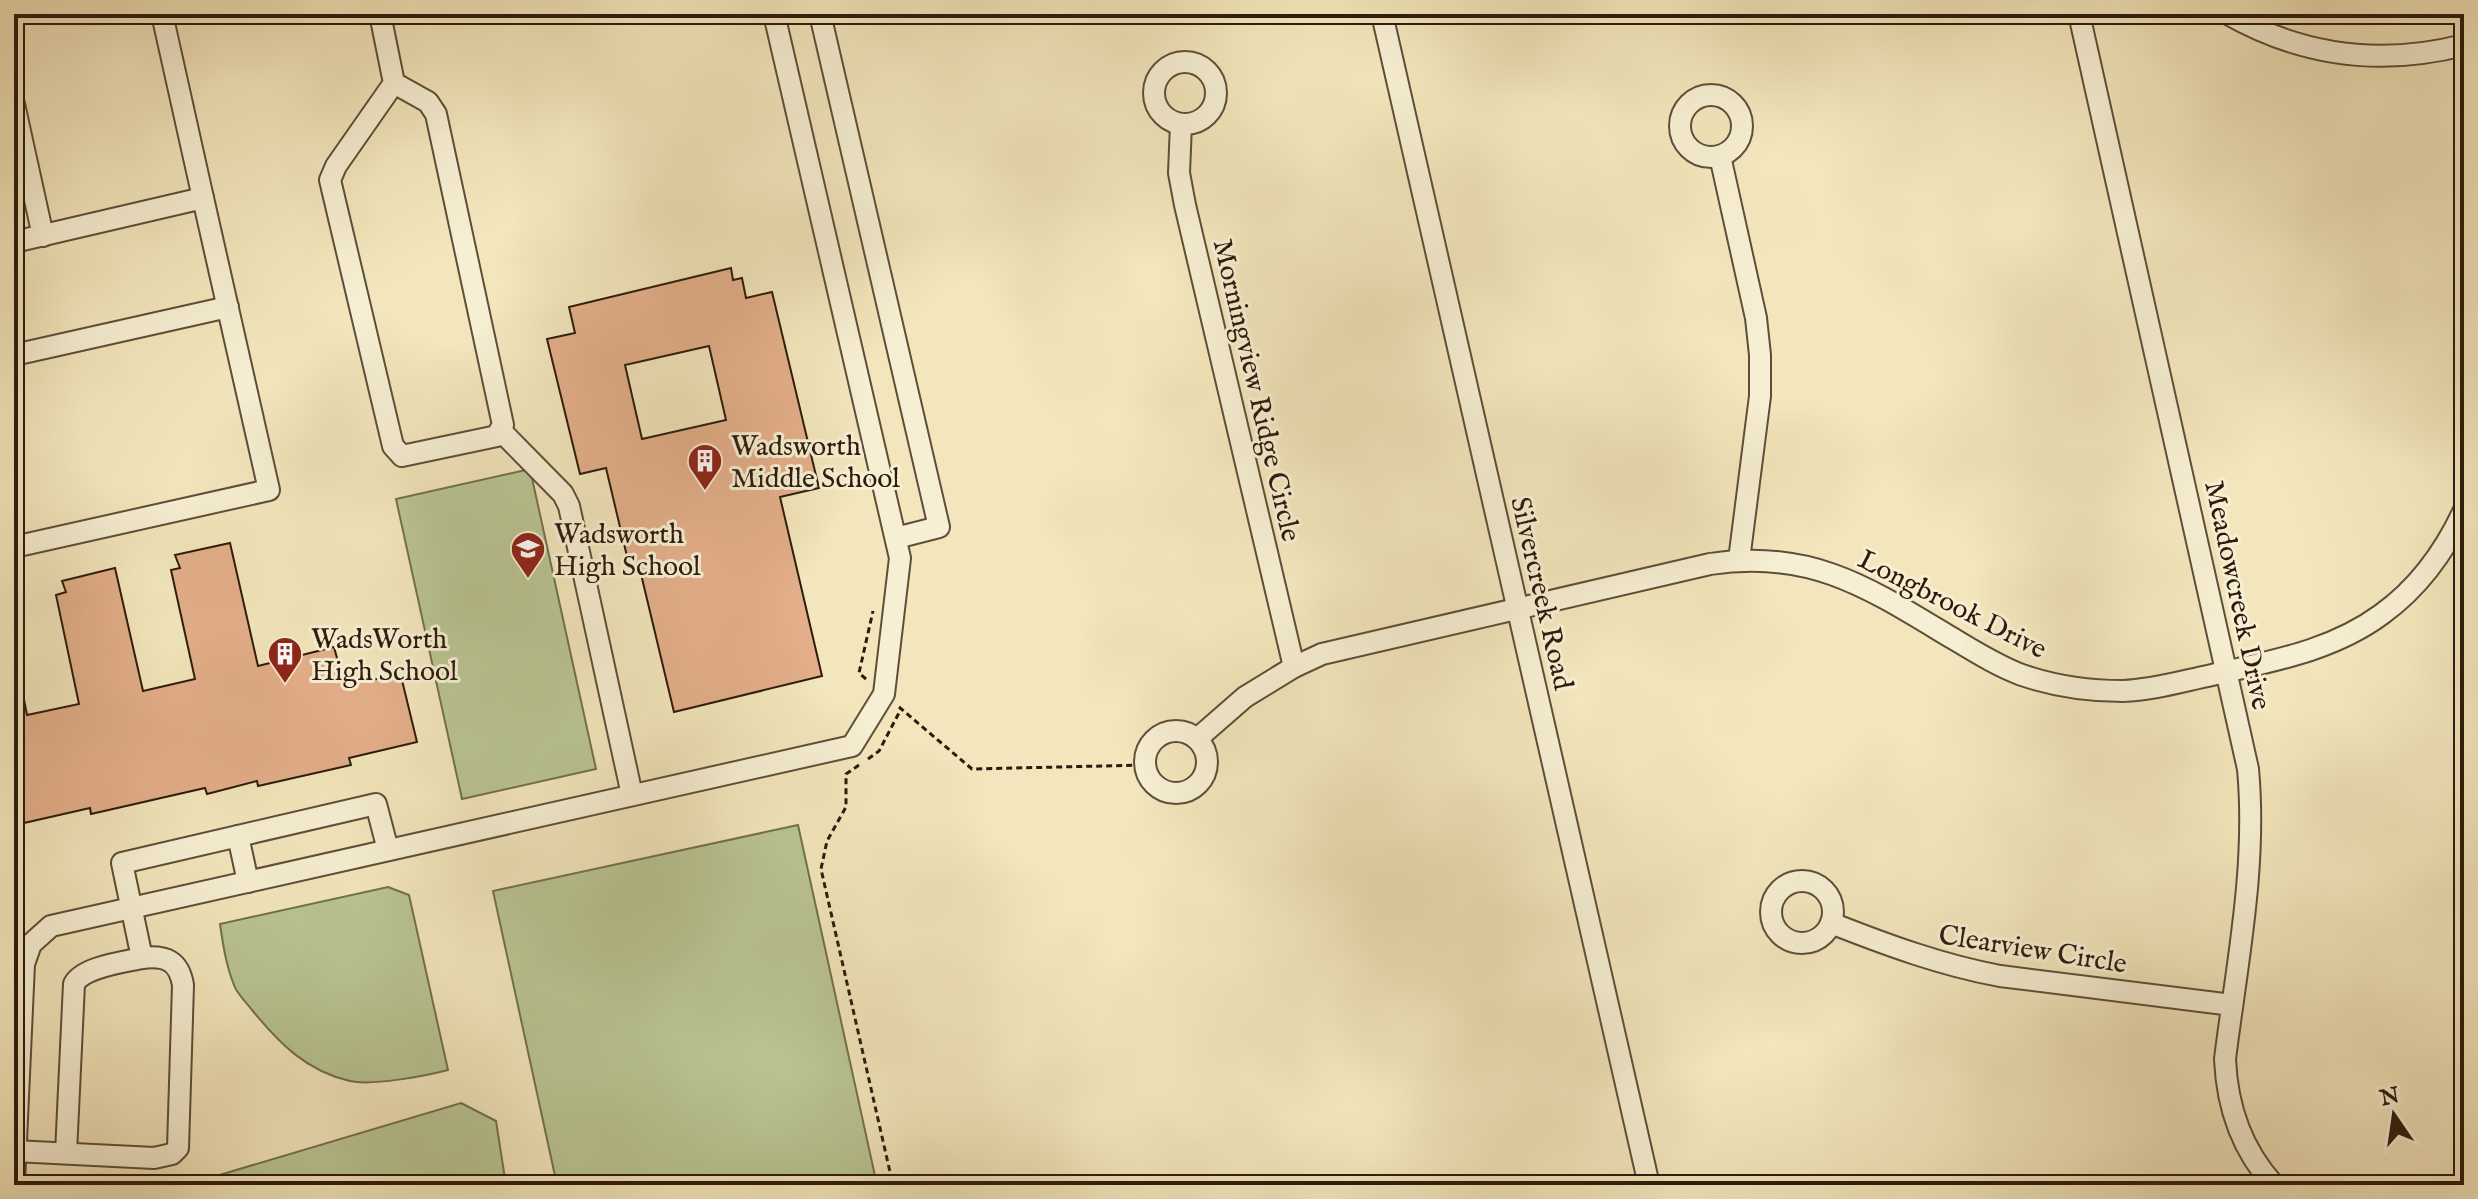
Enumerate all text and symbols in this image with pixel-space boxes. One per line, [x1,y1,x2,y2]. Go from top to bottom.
street label: Morningview Ridge Circle [1204,236,1307,545]
place label: Wadsworth Middle School [731,430,900,497]
building icon: Wadsworth Middle School [686,442,724,492]
street label: Meadowcreek Drive [2195,478,2278,713]
street label: Silvercreek Road [1501,494,1580,694]
place label: Wadsworth High School [554,518,701,585]
school or university icon: Wadsworth High School [509,530,547,580]
street label: Longbrook Drive [1852,543,2052,668]
place label: WadsWorth High School [311,623,458,690]
building icon: WadsWorth High School [266,635,304,685]
street label: Clearview Circle [1936,918,2129,983]
north arrow [2354,1075,2434,1155]
text: N [2377,1082,2402,1113]

